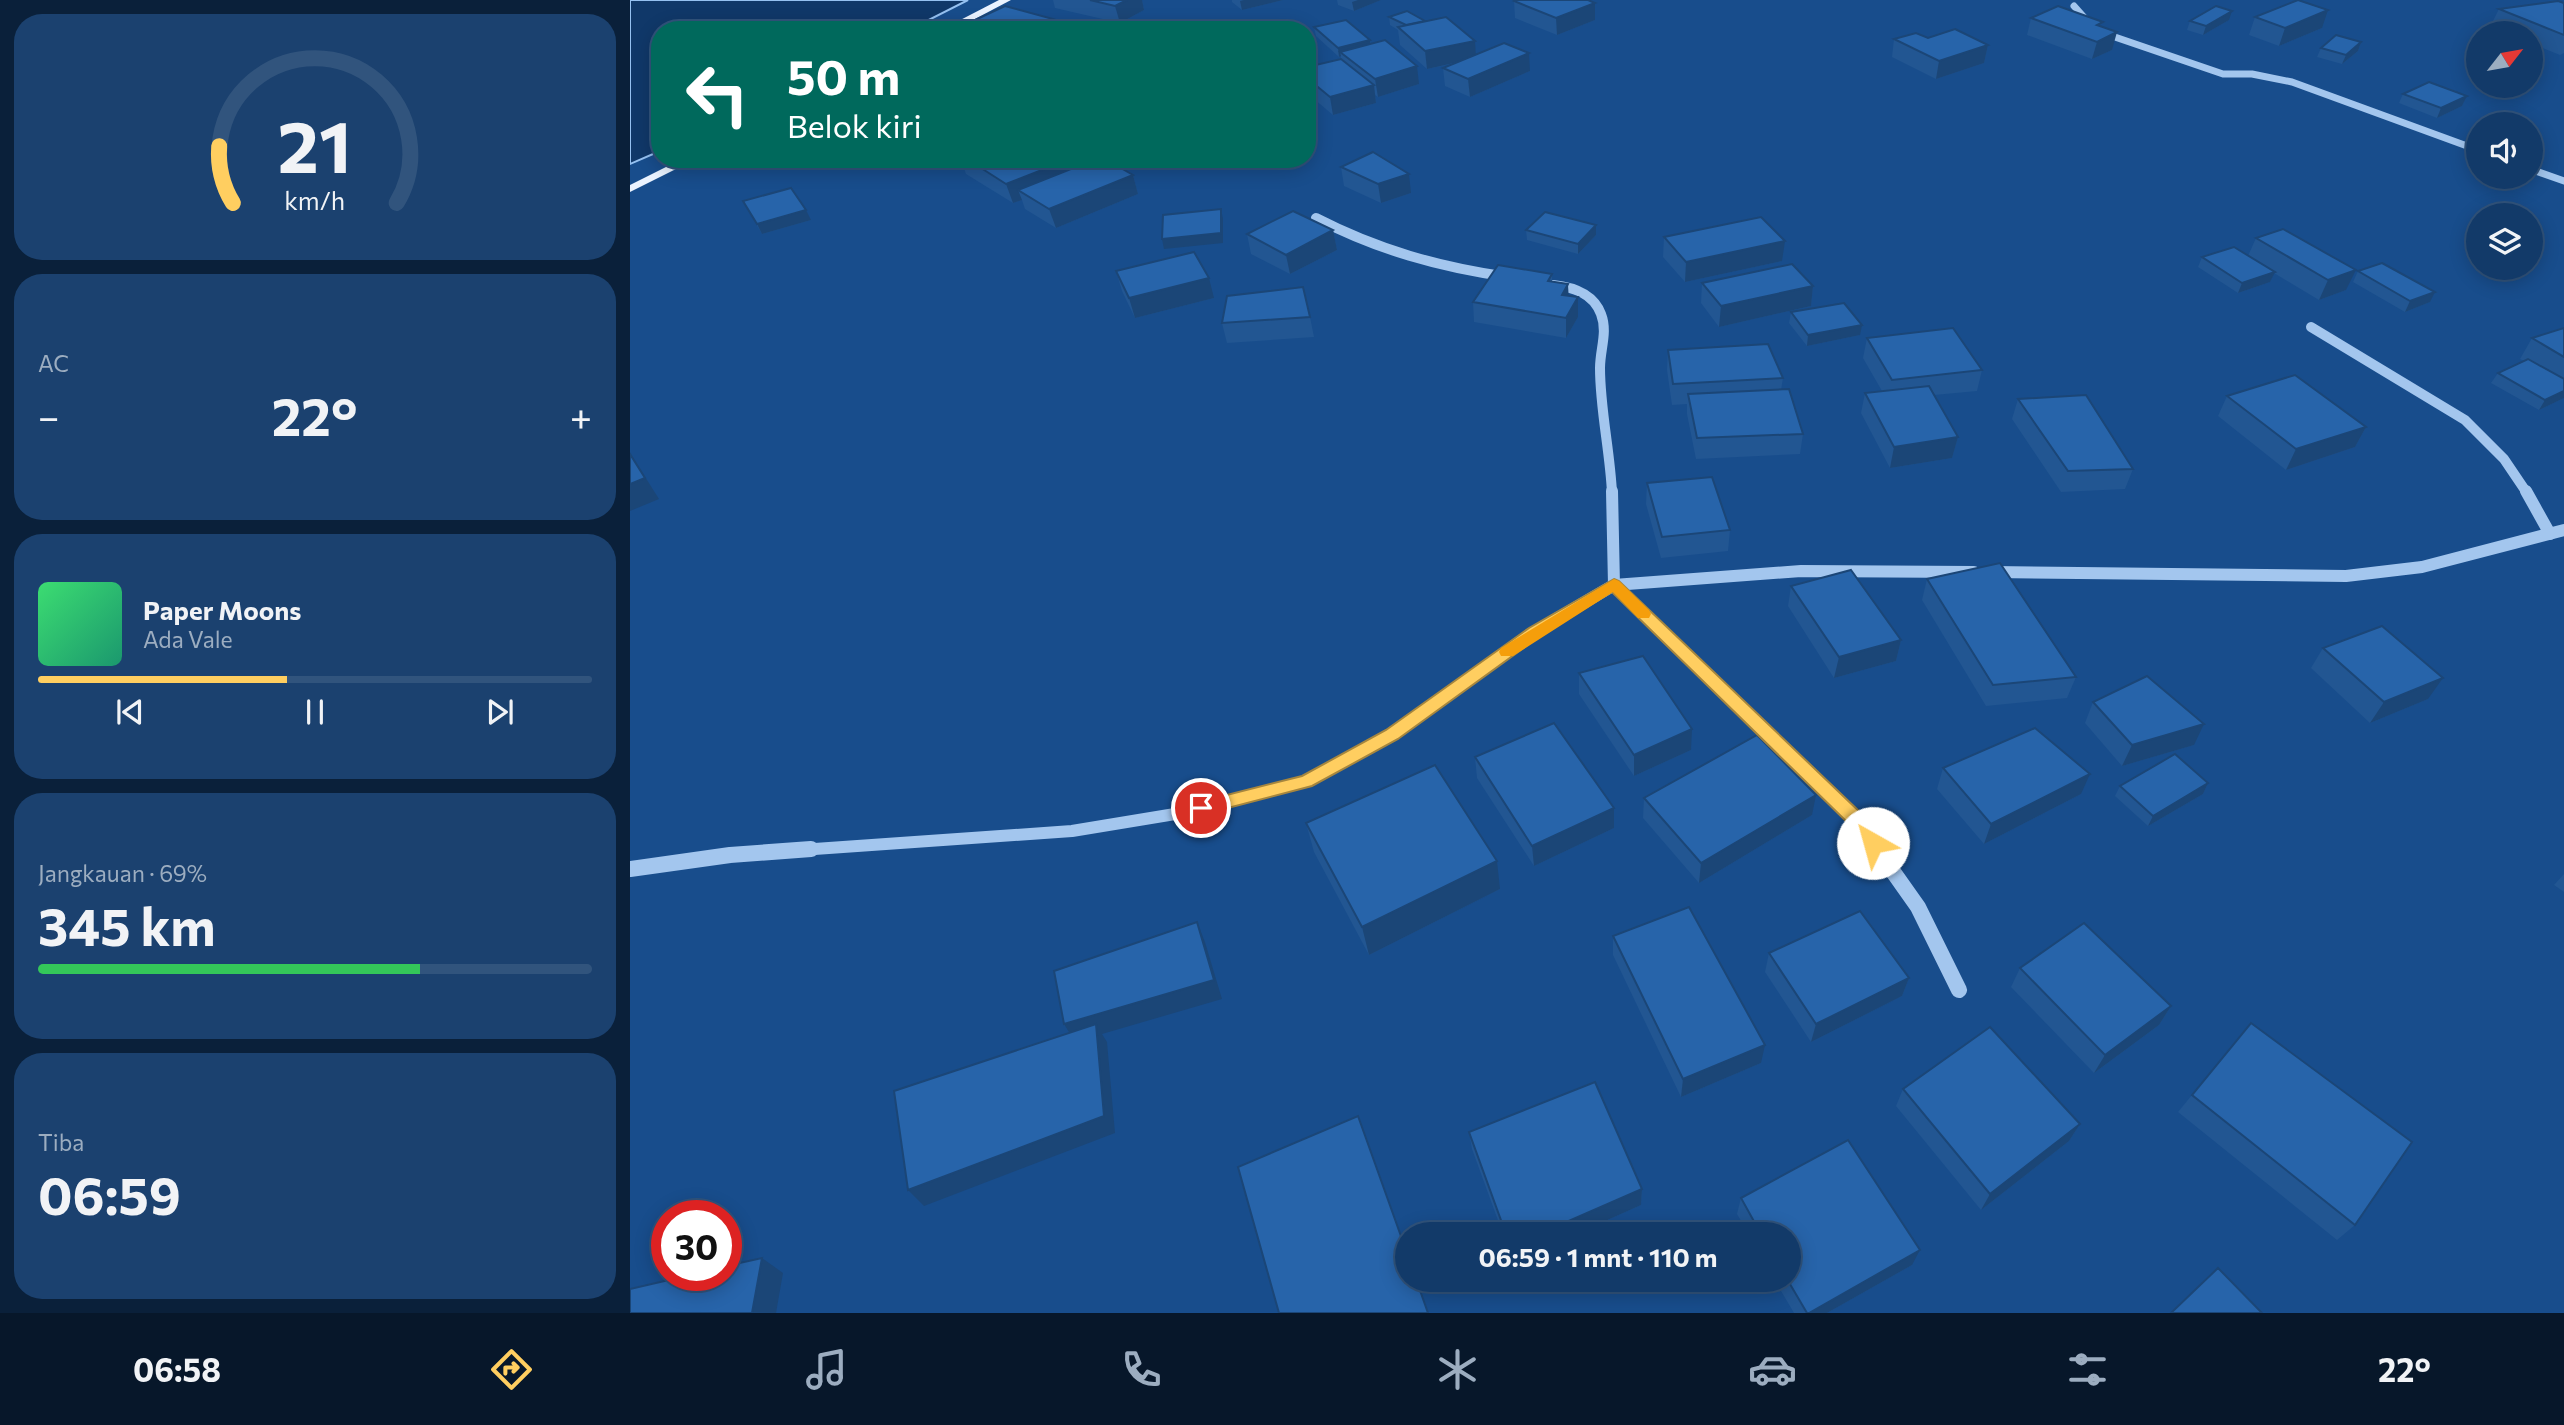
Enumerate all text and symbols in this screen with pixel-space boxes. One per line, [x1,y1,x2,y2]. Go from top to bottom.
north arrow [2466,21,2543,98]
map controls [2466,21,2543,280]
text: 50 m [787,45,900,105]
icon: left [672,49,763,140]
text: 21 [278,99,352,188]
text: Belok kiri [787,105,922,145]
button: sound [2466,112,2543,189]
text: km/h [285,185,345,215]
button: layers [2466,203,2543,280]
text: AC [38,349,69,377]
text: 22° [272,383,357,447]
text: − [38,392,60,439]
text: + [570,392,592,439]
text: Paper Moons [143,594,301,625]
text: Ada Vale [143,625,233,653]
icon: previous [111,693,149,731]
icon: pause [296,693,334,731]
icon: next [481,693,519,731]
pin [1171,778,1231,838]
icon: arrive [1182,789,1220,827]
position arrow [1836,806,1910,880]
text: Jangkauan · 69% [38,859,207,887]
text: 345 km [38,893,216,957]
text: Tiba [38,1128,84,1156]
text: 06:59 [38,1162,181,1226]
speed limit sign: 30 [651,1200,742,1291]
text: 06:59 · 1 mnt · 110 m [1479,1241,1717,1272]
icon: directions [487,1345,536,1394]
icon: music [802,1345,851,1394]
icon: phone [1117,1345,1166,1394]
icon: climate [1433,1345,1482,1394]
icon: car [1748,1345,1797,1394]
icon: filters [2063,1345,2112,1394]
text: 06:58 [133,1349,221,1389]
text: 22° [2378,1349,2431,1389]

